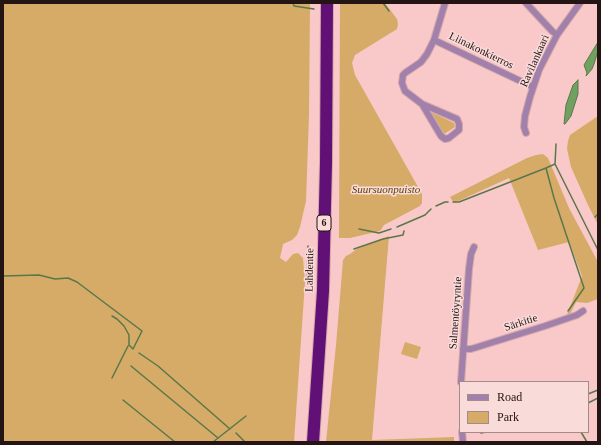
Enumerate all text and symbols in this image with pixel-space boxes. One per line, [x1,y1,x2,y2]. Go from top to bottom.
street label: Liinakonkierros [447,30,515,72]
street label: Ravilankaari [518,33,552,89]
park label: Suursuonpuisto [352,183,420,197]
road number: 6 [317,215,331,231]
street label: Lahdentie [303,248,317,292]
street label: Salmentöyryntie [447,276,465,350]
street label: Särkitie [503,311,539,335]
legend [459,381,589,433]
text: Road [497,390,522,404]
text: Park [497,410,519,424]

